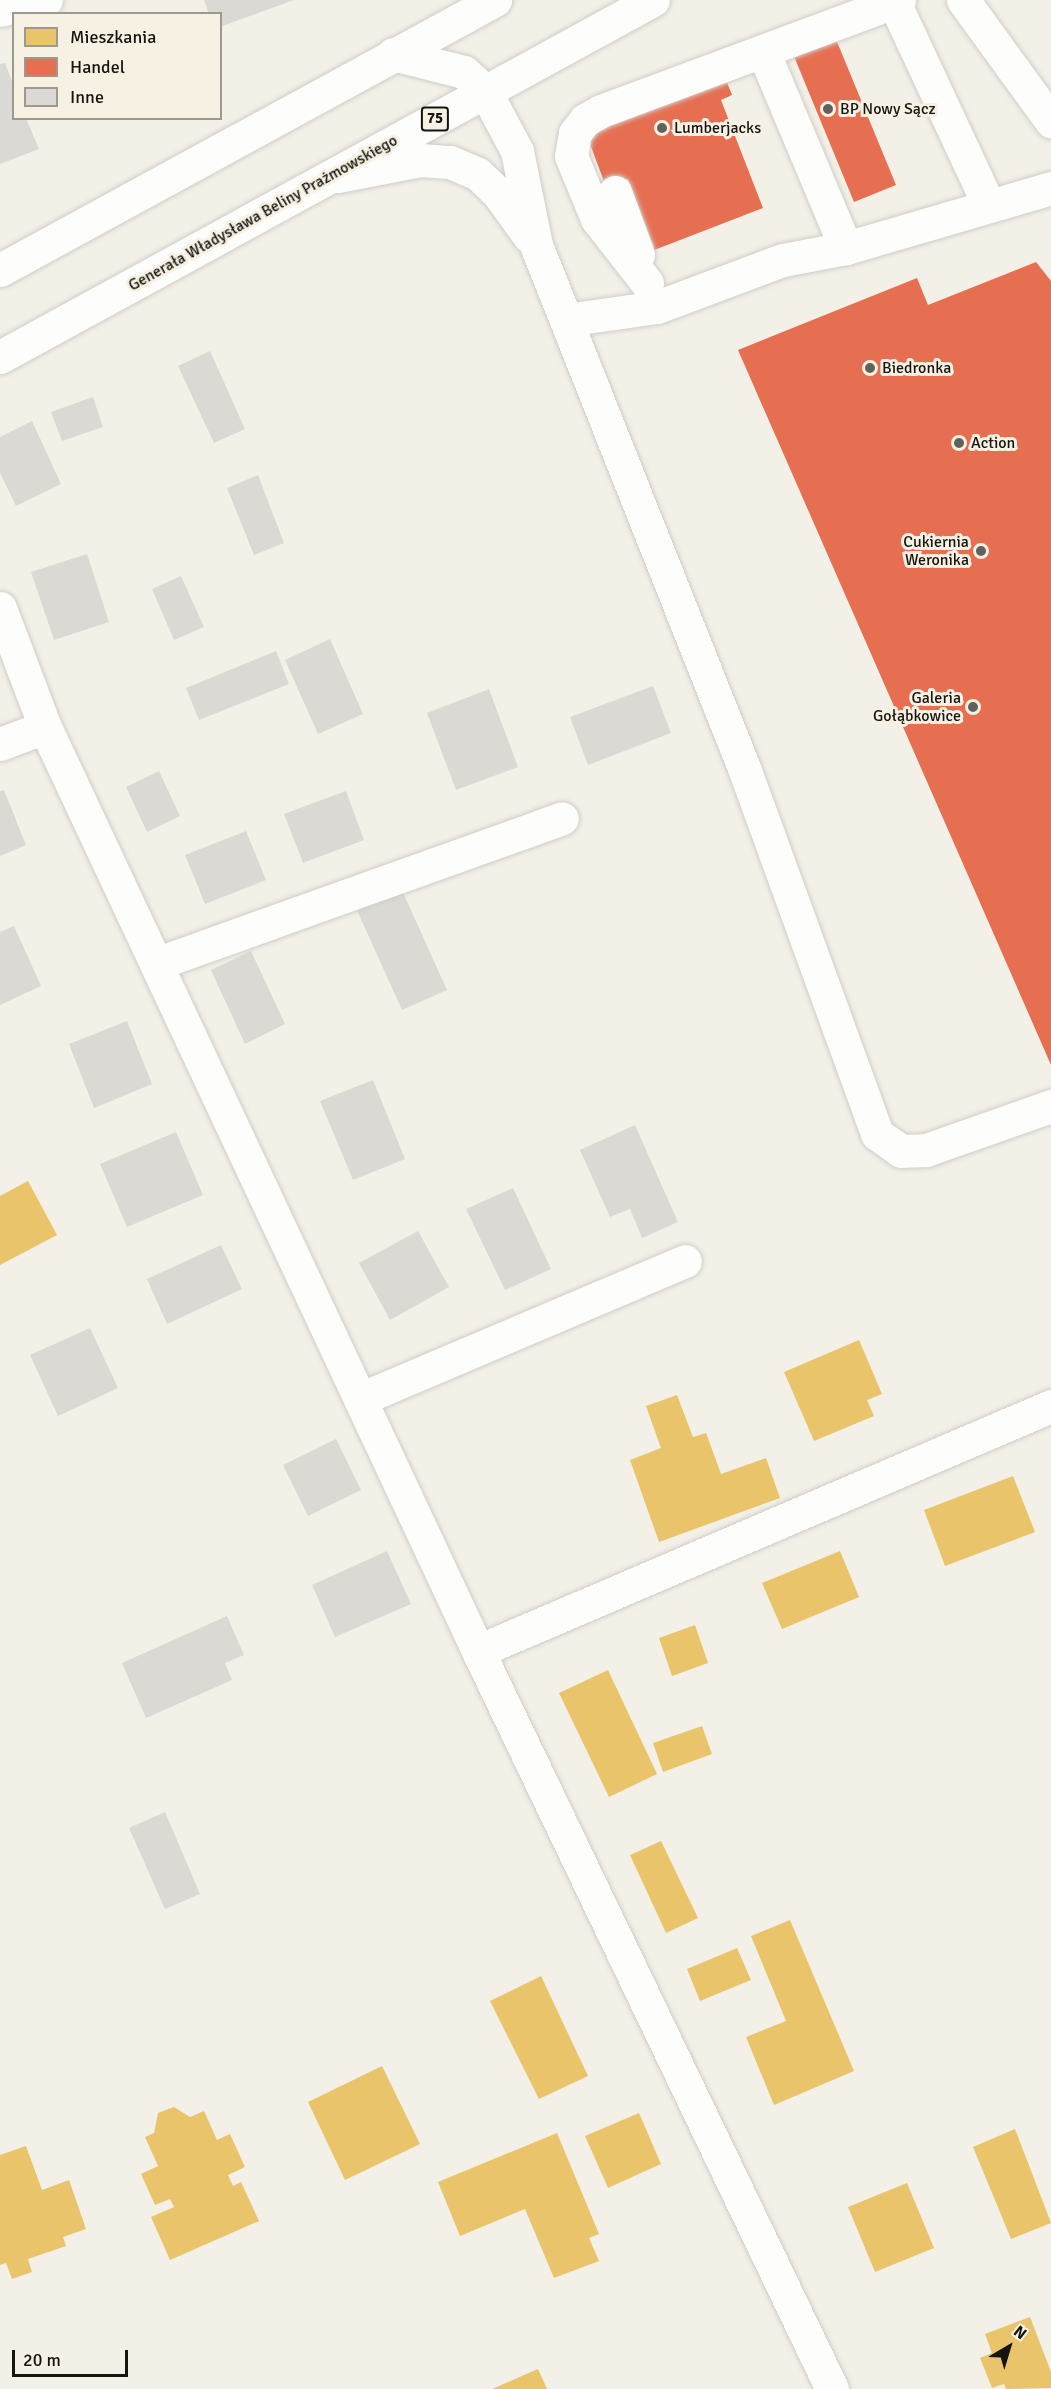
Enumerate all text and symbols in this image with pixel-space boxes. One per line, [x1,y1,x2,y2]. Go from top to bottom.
legend [12,12,222,120]
text: Mieszkania [70,26,156,48]
text: Handel [70,56,125,78]
text: Inne [70,86,104,108]
place label: BP Nowy Sącz [840,99,936,119]
marker: BP Nowy Sącz [821,102,835,116]
road number: 75 [420,107,450,131]
place label: Lumberjacks [674,118,761,138]
marker: Lumberjacks [655,121,669,135]
street label: Generała Władysława Beliny Prażmowskiego [125,131,401,295]
place label: Biedronka [882,358,951,378]
marker: Biedronka [863,361,877,375]
place label: Action [971,433,1015,453]
marker: Action [952,436,966,450]
place label: Cukiernia Weronika [903,532,969,570]
marker: Cukiernia Weronika [974,544,988,558]
place label: Galeria Gołąbkowice [873,688,961,726]
marker: Galeria Gołąbkowice [966,700,980,714]
north arrow [979,2317,1039,2377]
text: N [1010,2322,1031,2344]
scale bar [15,2338,130,2376]
text: 20 m [23,2349,61,2371]

